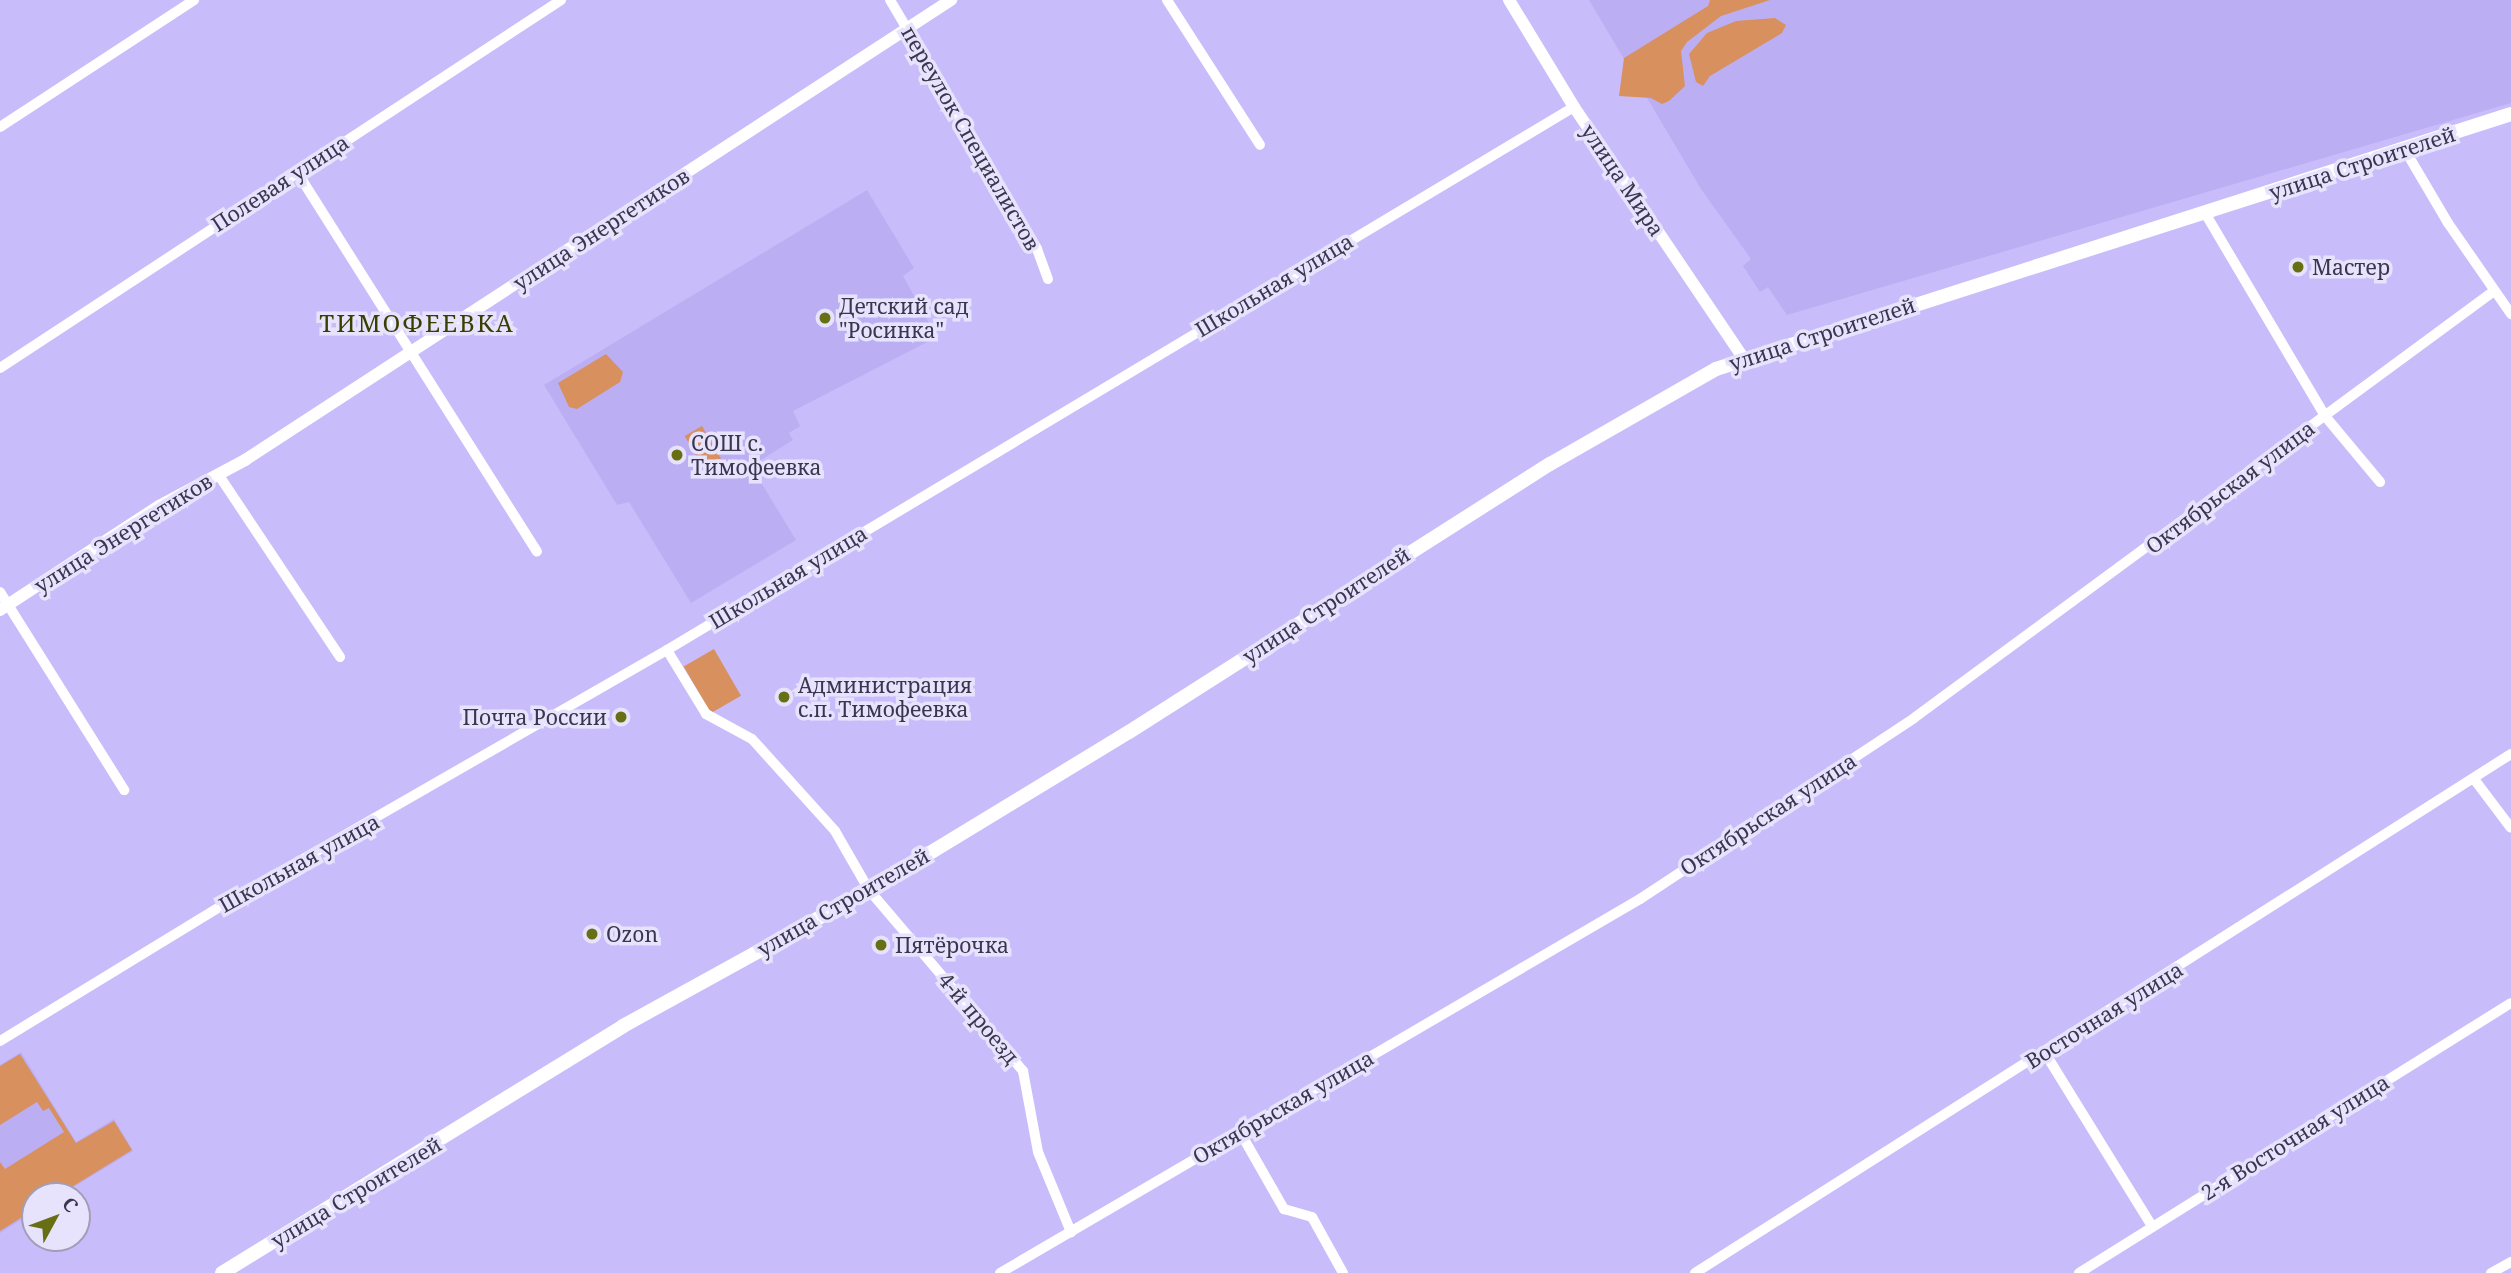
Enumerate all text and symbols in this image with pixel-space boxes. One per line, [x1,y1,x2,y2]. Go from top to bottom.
street label: переулок Специалистов [896,21,1046,255]
street label: улица Мира [1576,119,1670,241]
street label: улица Строителей [2266,121,2458,205]
street label: Полевая улица [207,129,353,237]
street label: улица Энергетиков [508,163,694,295]
street label: Школьная улица [1191,228,1357,342]
place label: Мастер [2312,254,2390,280]
marker: Мастер [2290,259,2306,275]
street label: улица Строителей [1726,292,1918,376]
place label: Детский сад "Росинка" [839,293,969,343]
district label: ТИМОФЕЕВКА [321,309,513,337]
marker: Детский сад "Росинка" [817,310,833,326]
street label: Октябрьская улица [2141,415,2319,559]
place label: СОШ с. Тимофеевка [691,430,821,480]
marker: СОШ с. Тимофеевка [669,447,685,463]
street label: улица Энергетиков [29,468,217,598]
street label: Школьная улица [705,520,871,634]
street label: улица Строителей [1238,541,1414,669]
place label: Администрация с.п. Тимофеевка [798,672,972,722]
marker: Администрация с.п. Тимофеевка [776,689,792,705]
place label: Почта России [463,704,607,730]
marker: Почта России [613,709,629,725]
street label: Октябрьская улица [1675,748,1861,880]
street label: Школьная улица [214,808,384,918]
street label: улица Строителей [752,842,934,962]
place label: Ozon [606,921,658,947]
marker: Ozon [584,926,600,942]
place label: Пятёрочка [895,932,1009,958]
marker: Пятёрочка [873,937,889,953]
street label: Восточная улица [2021,956,2187,1074]
street label: 4-й проезд [934,967,1024,1069]
street label: Октябрьская улица [1188,1045,1378,1169]
street label: 2-я Восточная улица [2196,1069,2394,1205]
street label: улица Строителей [266,1131,446,1253]
north arrow [21,1182,91,1252]
text: С [56,1191,84,1218]

